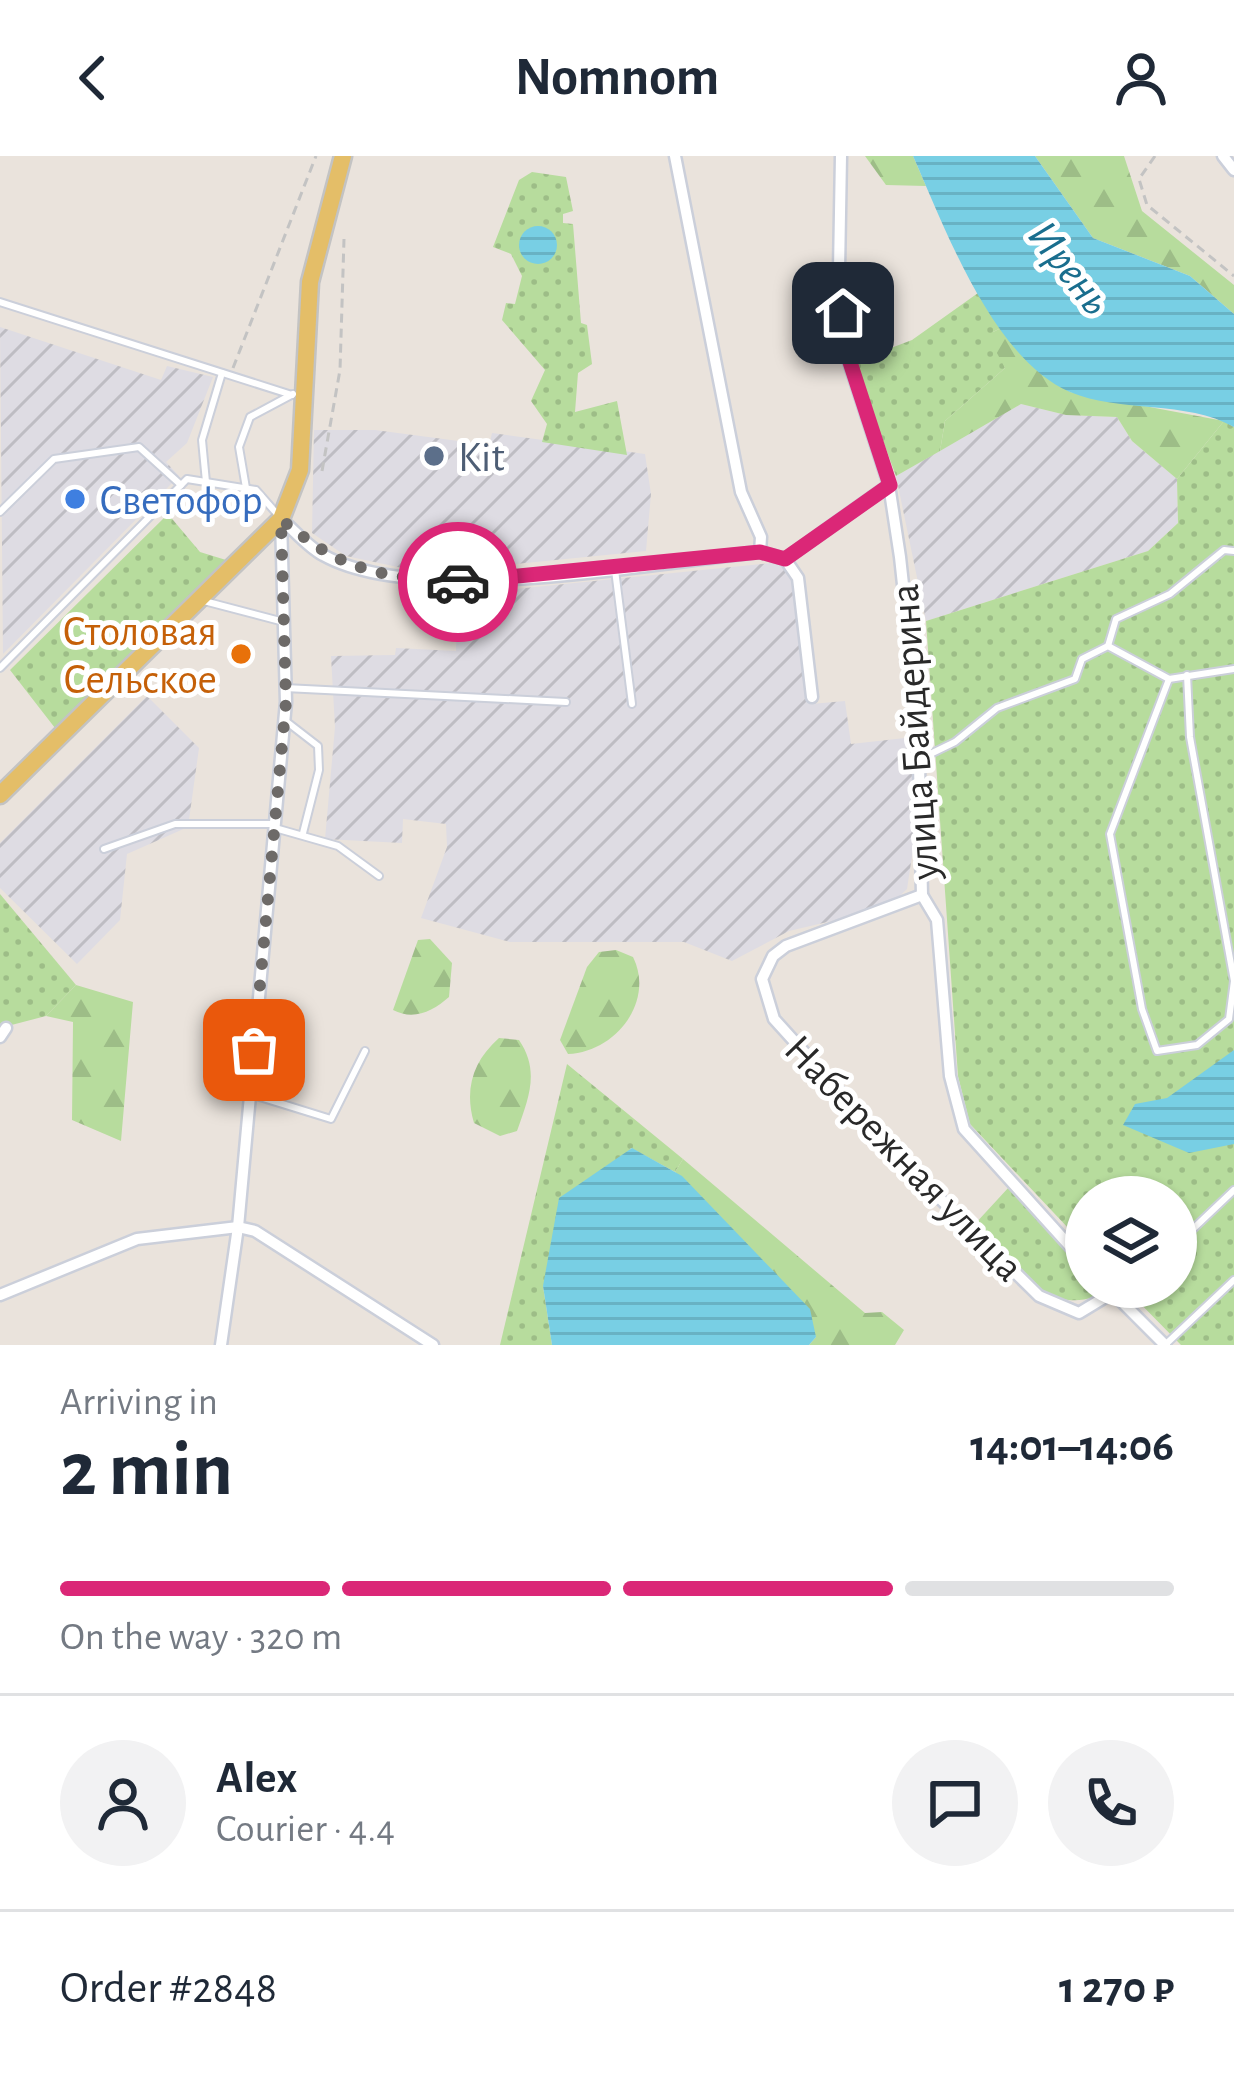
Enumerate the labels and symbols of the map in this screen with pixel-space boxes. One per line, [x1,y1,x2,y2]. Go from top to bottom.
water label: Ирень [1019,213,1119,324]
pin [792,262,894,364]
place label: Kit [458,437,505,479]
marker: Kit [421,443,447,469]
place label: Светофор [99,480,263,522]
marker: Светофор [62,486,88,512]
courier [398,522,518,642]
street label: улица Байдерина [884,582,946,882]
place label: Столовая Сельское [62,611,217,701]
marker: Столовая Сельское [228,641,254,667]
pin [203,999,305,1101]
street label: Набережная улица [776,1027,1031,1289]

